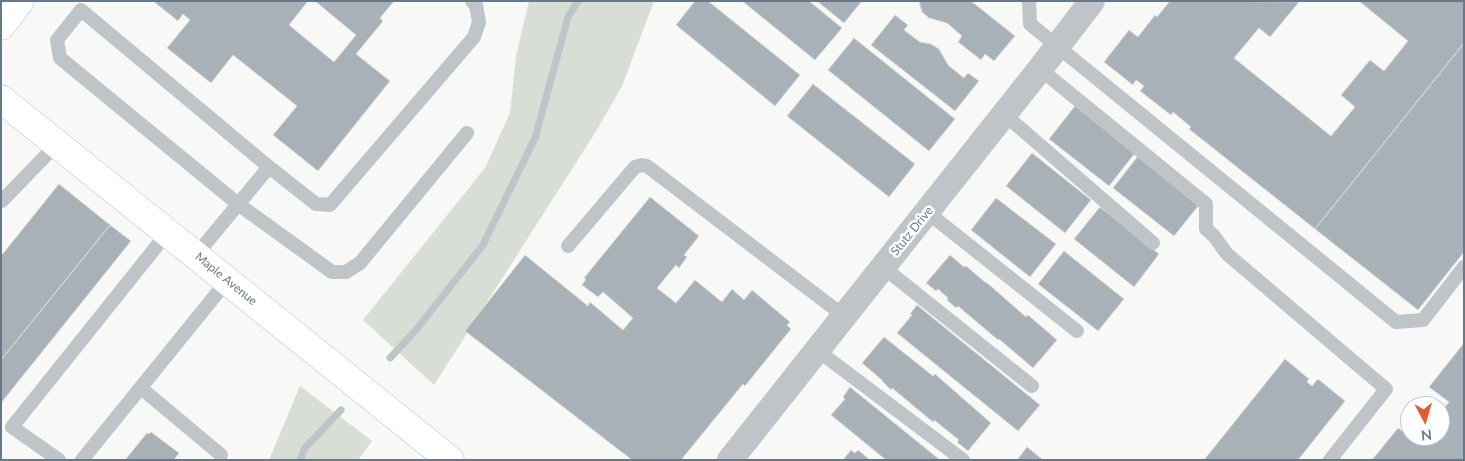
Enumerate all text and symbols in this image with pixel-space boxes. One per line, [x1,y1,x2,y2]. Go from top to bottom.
street label: Stutz Drive [888,204,936,258]
street label: Maple Avenue [192,250,260,308]
north arrow [1400,396,1450,446]
text: N [1420,426,1433,444]

